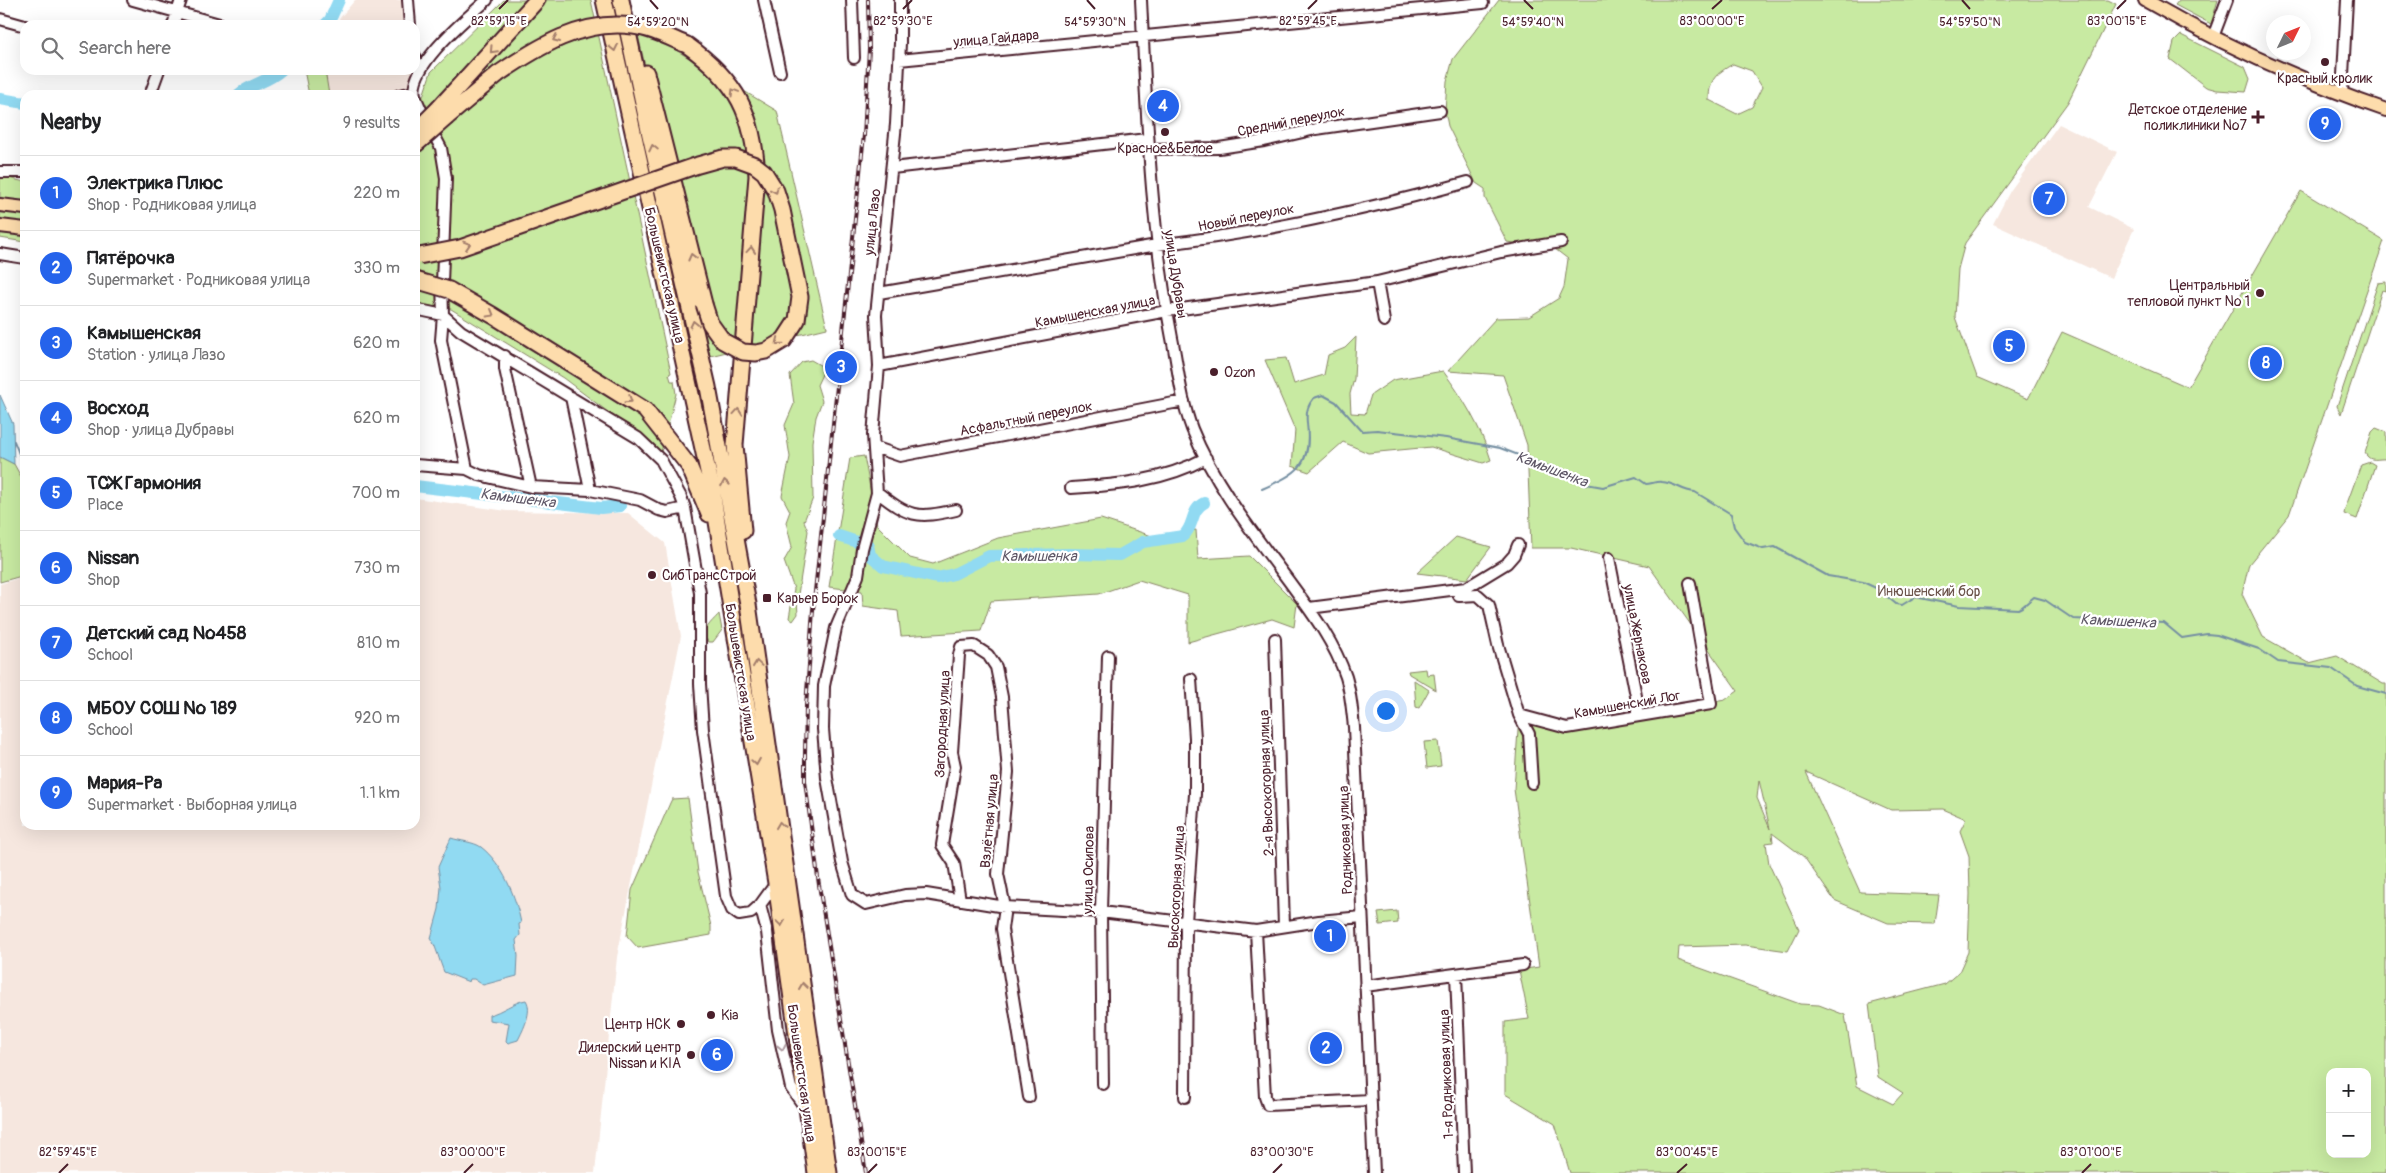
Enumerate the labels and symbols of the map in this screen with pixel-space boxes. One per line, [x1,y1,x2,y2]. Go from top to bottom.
text: 82°59'15"E [471,14,527,29]
text: 82°59'30"E [873,14,933,29]
text: 82°59'45"E [1279,14,1337,29]
text: 83°00'00"E [1680,14,1744,29]
text: 83°00'15"E [2087,14,2147,29]
text: 54°59'20"N [627,15,689,30]
text: 54°59'30"N [1064,15,1126,30]
text: 54°59'40"N [1502,15,1564,30]
text: 54°59'50"N [1939,15,2001,30]
north arrow [2266,15,2311,60]
street label: улица Гайдара [952,26,1040,51]
one-way arrow [553,33,562,43]
one-way arrow [608,43,619,52]
one-way arrow [490,44,499,53]
marker: Красный кролик [2319,56,2331,68]
place label: Красный кролик [2277,70,2373,87]
pin: 4 [1147,87,1179,125]
one-way arrow [731,89,741,98]
place label: Детское отделение поликлиники №7 [2128,101,2248,134]
street label: Средний переулок [1236,103,1346,140]
pin: 9 [2309,105,2341,143]
marker: Детское отделение поликлиники №7 [2251,110,2265,124]
marker: Красное&Белое [1159,126,1171,138]
place label: Красное&Белое [1117,140,1213,157]
one-way arrow [648,144,659,153]
pin: 7 [2033,180,2065,218]
one-way arrow [768,185,779,194]
street label: улица Лазо [860,187,885,257]
street label: Новый переулок [1197,200,1296,235]
street label: Большевистская улица [641,206,688,345]
street label: улица Дубравы [1160,228,1191,320]
one-way arrow [462,241,470,251]
one-way arrow [745,246,756,254]
one-way arrow [687,252,698,261]
place label: Центральный тепловой пункт № 1 [2127,277,2250,310]
marker: Центральный тепловой пункт № 1 [2254,287,2266,299]
street label: Камышенская улица [1034,292,1157,331]
one-way arrow [486,308,495,318]
one-way arrow [689,319,699,328]
pin: 5 [1993,327,2025,365]
one-way arrow [776,337,785,346]
pin: 8 [2250,344,2282,382]
pin: 3 [825,348,857,386]
place label: Ozon [1224,364,1256,381]
marker: Ozon [1208,366,1220,378]
one-way arrow [624,393,633,403]
street label: Асфальтный переулок [958,397,1094,440]
one-way arrow [732,408,743,416]
water label: Камышенка [1513,447,1591,492]
one-way arrow [721,479,731,487]
water label: Камышенка [479,484,557,513]
water label: Камышенка [1001,547,1078,566]
place label: СибТрансСтрой [662,567,756,584]
marker: СибТрансСтрой [646,569,658,581]
street label: улица Жернакова [1619,582,1656,686]
park label: Инюшенский бор [1878,583,1981,600]
place label: Карьер Борок [777,590,858,607]
marker: Карьер Борок [761,592,773,604]
street label: Большевистская улица [721,602,760,742]
water label: Камышенка [2080,610,2157,633]
one-way arrow [752,660,762,669]
street label: Загородная улица [931,670,954,778]
street label: Камышенский Лог [1573,687,1682,722]
your location [1373,698,1399,724]
street label: 2-я Высокогорная улица [1255,709,1278,857]
one-way arrow [750,758,760,767]
street label: Взлётная улица [977,773,1002,869]
street label: Родниковая улица [1335,785,1356,895]
one-way arrow [775,821,786,829]
street label: Высокогорная улица [1165,825,1188,949]
street label: улица Осипова [1079,826,1098,915]
pin: 1 [1314,917,1346,955]
one-way arrow [775,919,786,927]
one-way arrow [798,982,809,990]
street label: Большевистская улица [783,1003,820,1143]
place label: Kia [721,1007,738,1024]
marker: Kia [705,1009,717,1021]
street label: 1-я Родниковая улица [1436,1009,1457,1139]
place label: Центр НСК [605,1016,671,1033]
marker: Центр НСК [675,1018,687,1030]
pin: 2 [1310,1029,1342,1067]
pin: 6 [701,1036,733,1074]
place label: Дилерский центр Nissan и KIA [578,1039,681,1072]
one-way arrow [776,1042,787,1051]
marker: Дилерский центр Nissan и KIA [685,1049,697,1061]
text: 82°59'45"E [39,1145,97,1160]
text: 83°00'00"E [441,1145,505,1160]
text: 83°00'15"E [847,1145,907,1160]
text: 83°00'30"E [1251,1145,1313,1160]
text: 83°00'45"E [1656,1145,1718,1160]
text: 83°01'00"E [2061,1145,2121,1160]

